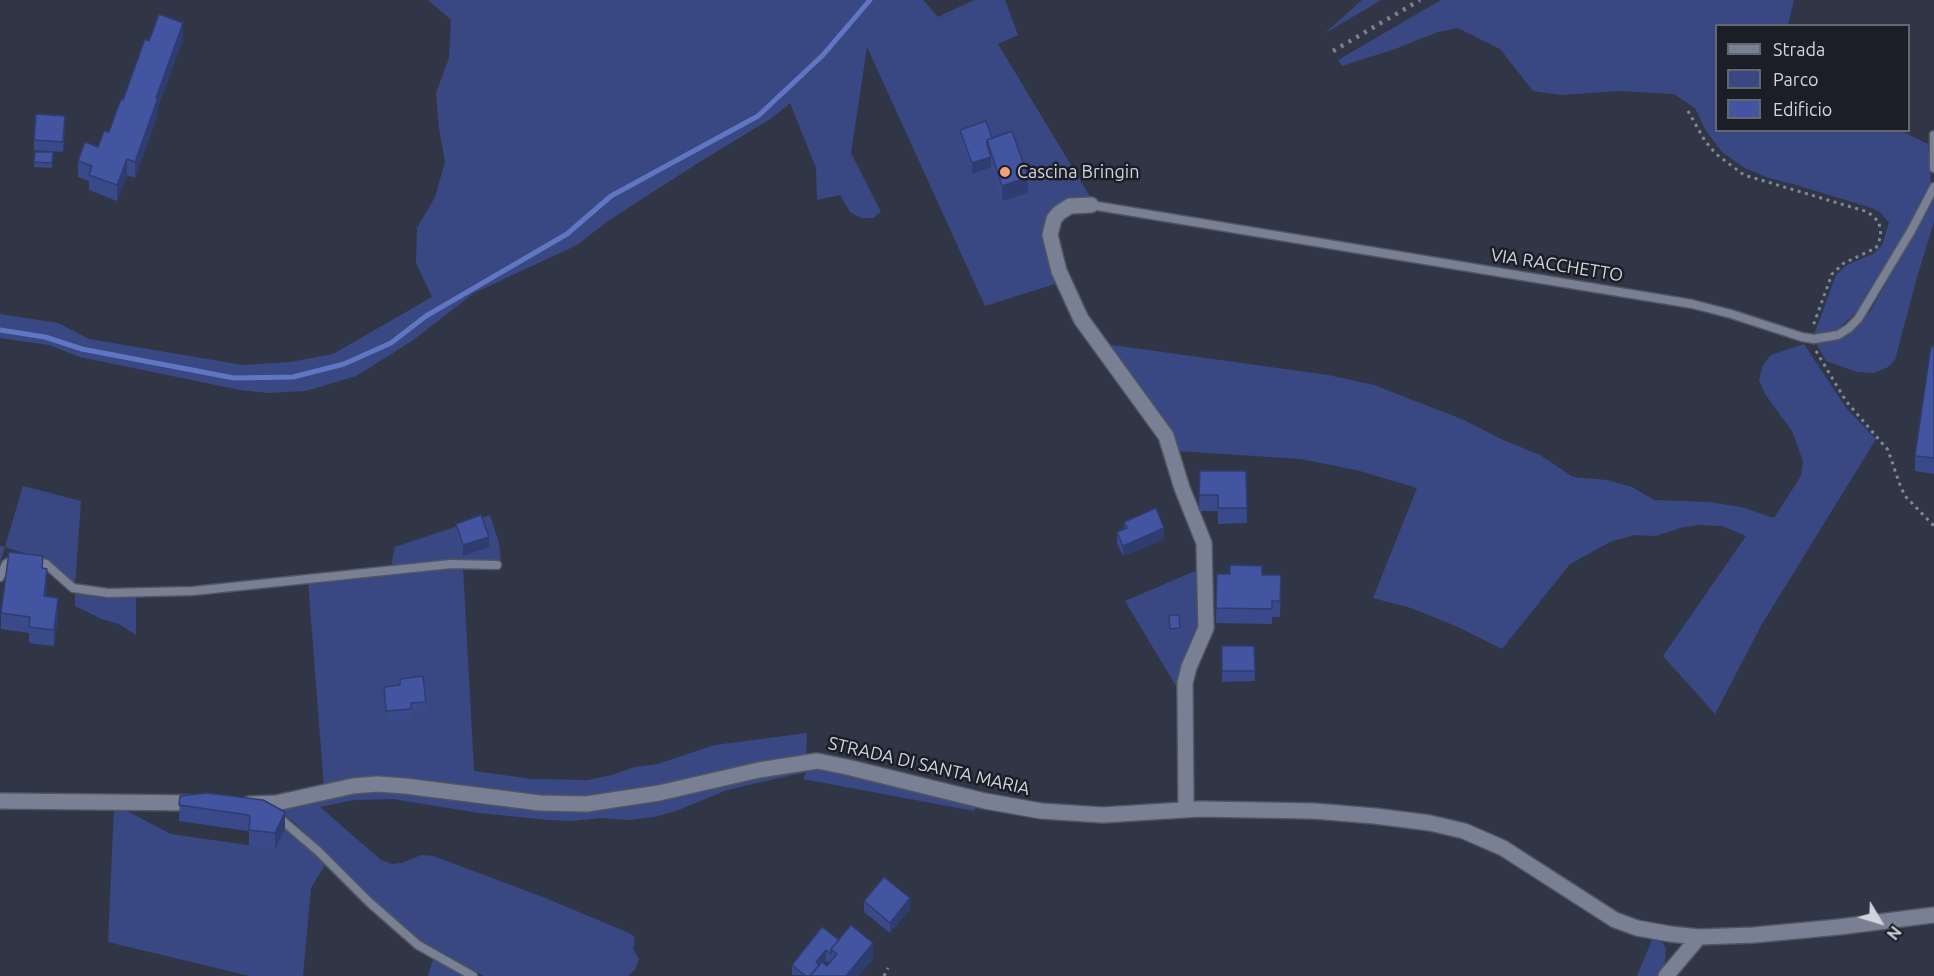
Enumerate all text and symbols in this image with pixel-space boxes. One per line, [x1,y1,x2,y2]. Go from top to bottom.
legend [1715,24,1910,132]
text: Strada [1773,39,1825,59]
text: Parco [1773,69,1819,89]
text: Edificio [1773,99,1832,119]
place label: Cascina Bringin [1017,161,1139,183]
marker: Cascina Bringin [998,165,1012,179]
street label: VIA RACCHETTO [1489,244,1625,286]
street label: STRADA DI SANTA MARIA [826,732,1032,800]
north arrow [1850,892,1910,952]
text: N [1883,923,1905,943]

